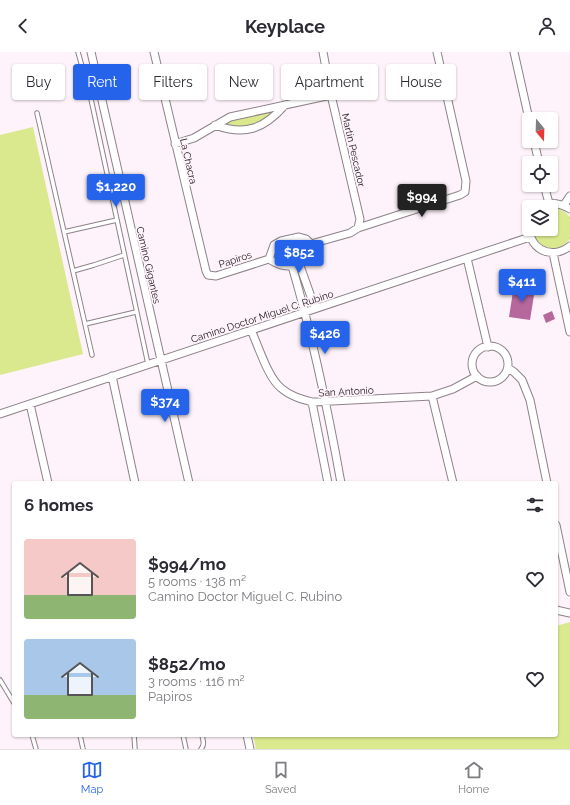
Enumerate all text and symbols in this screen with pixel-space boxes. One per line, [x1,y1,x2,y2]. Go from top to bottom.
icon: back [12,15,34,37]
icon: person [536,15,558,37]
text: Keyplace [245,16,325,37]
chip: Buy [12,64,65,100]
chip: Rent [73,64,131,100]
chip: Filters [139,64,207,100]
chip: New [215,64,273,100]
chip: Apartment [281,64,378,100]
chip: House [386,64,456,100]
street label: Martín Pescador [340,112,367,188]
north arrow [522,112,558,148]
map controls [522,112,558,236]
street label: La Chacra [178,137,199,185]
button: locate [522,156,558,192]
pin: $1,220 [83,174,149,208]
text: $1,220 [96,179,136,194]
pin: $994 [398,184,446,218]
text: $994 [407,189,437,204]
button: layers [522,200,558,236]
street label: Camino Gigantes [134,226,163,305]
pin: $852 [275,240,323,274]
text: $852 [284,245,314,260]
street label: Papiros [217,249,253,270]
pin: $411 [498,269,546,303]
text: $411 [508,274,536,289]
street label: Camino Doctor Miguel C. Rubino [189,288,335,345]
pin: $426 [301,321,349,355]
text: $426 [310,326,340,341]
street label: San Antonio [318,385,374,398]
pin: $374 [141,389,189,423]
text: $374 [150,394,180,409]
icon: filters [524,494,546,516]
text: 6 homes [24,495,93,515]
text: $994/mo [148,554,226,574]
icon: home [56,555,104,603]
icon: heart [524,568,546,590]
text: 5 rooms · 138 m² [148,574,246,589]
text: Camino Doctor Miguel C. Rubino [148,589,342,604]
text: $852/mo [148,654,226,674]
icon: home [56,655,104,703]
icon: heart [524,668,546,690]
text: 3 rooms · 116 m² [148,674,245,689]
text: Papiros [148,689,192,704]
tab: Map [81,759,103,796]
tab: Saved [265,759,296,796]
tab: Home [458,759,489,796]

